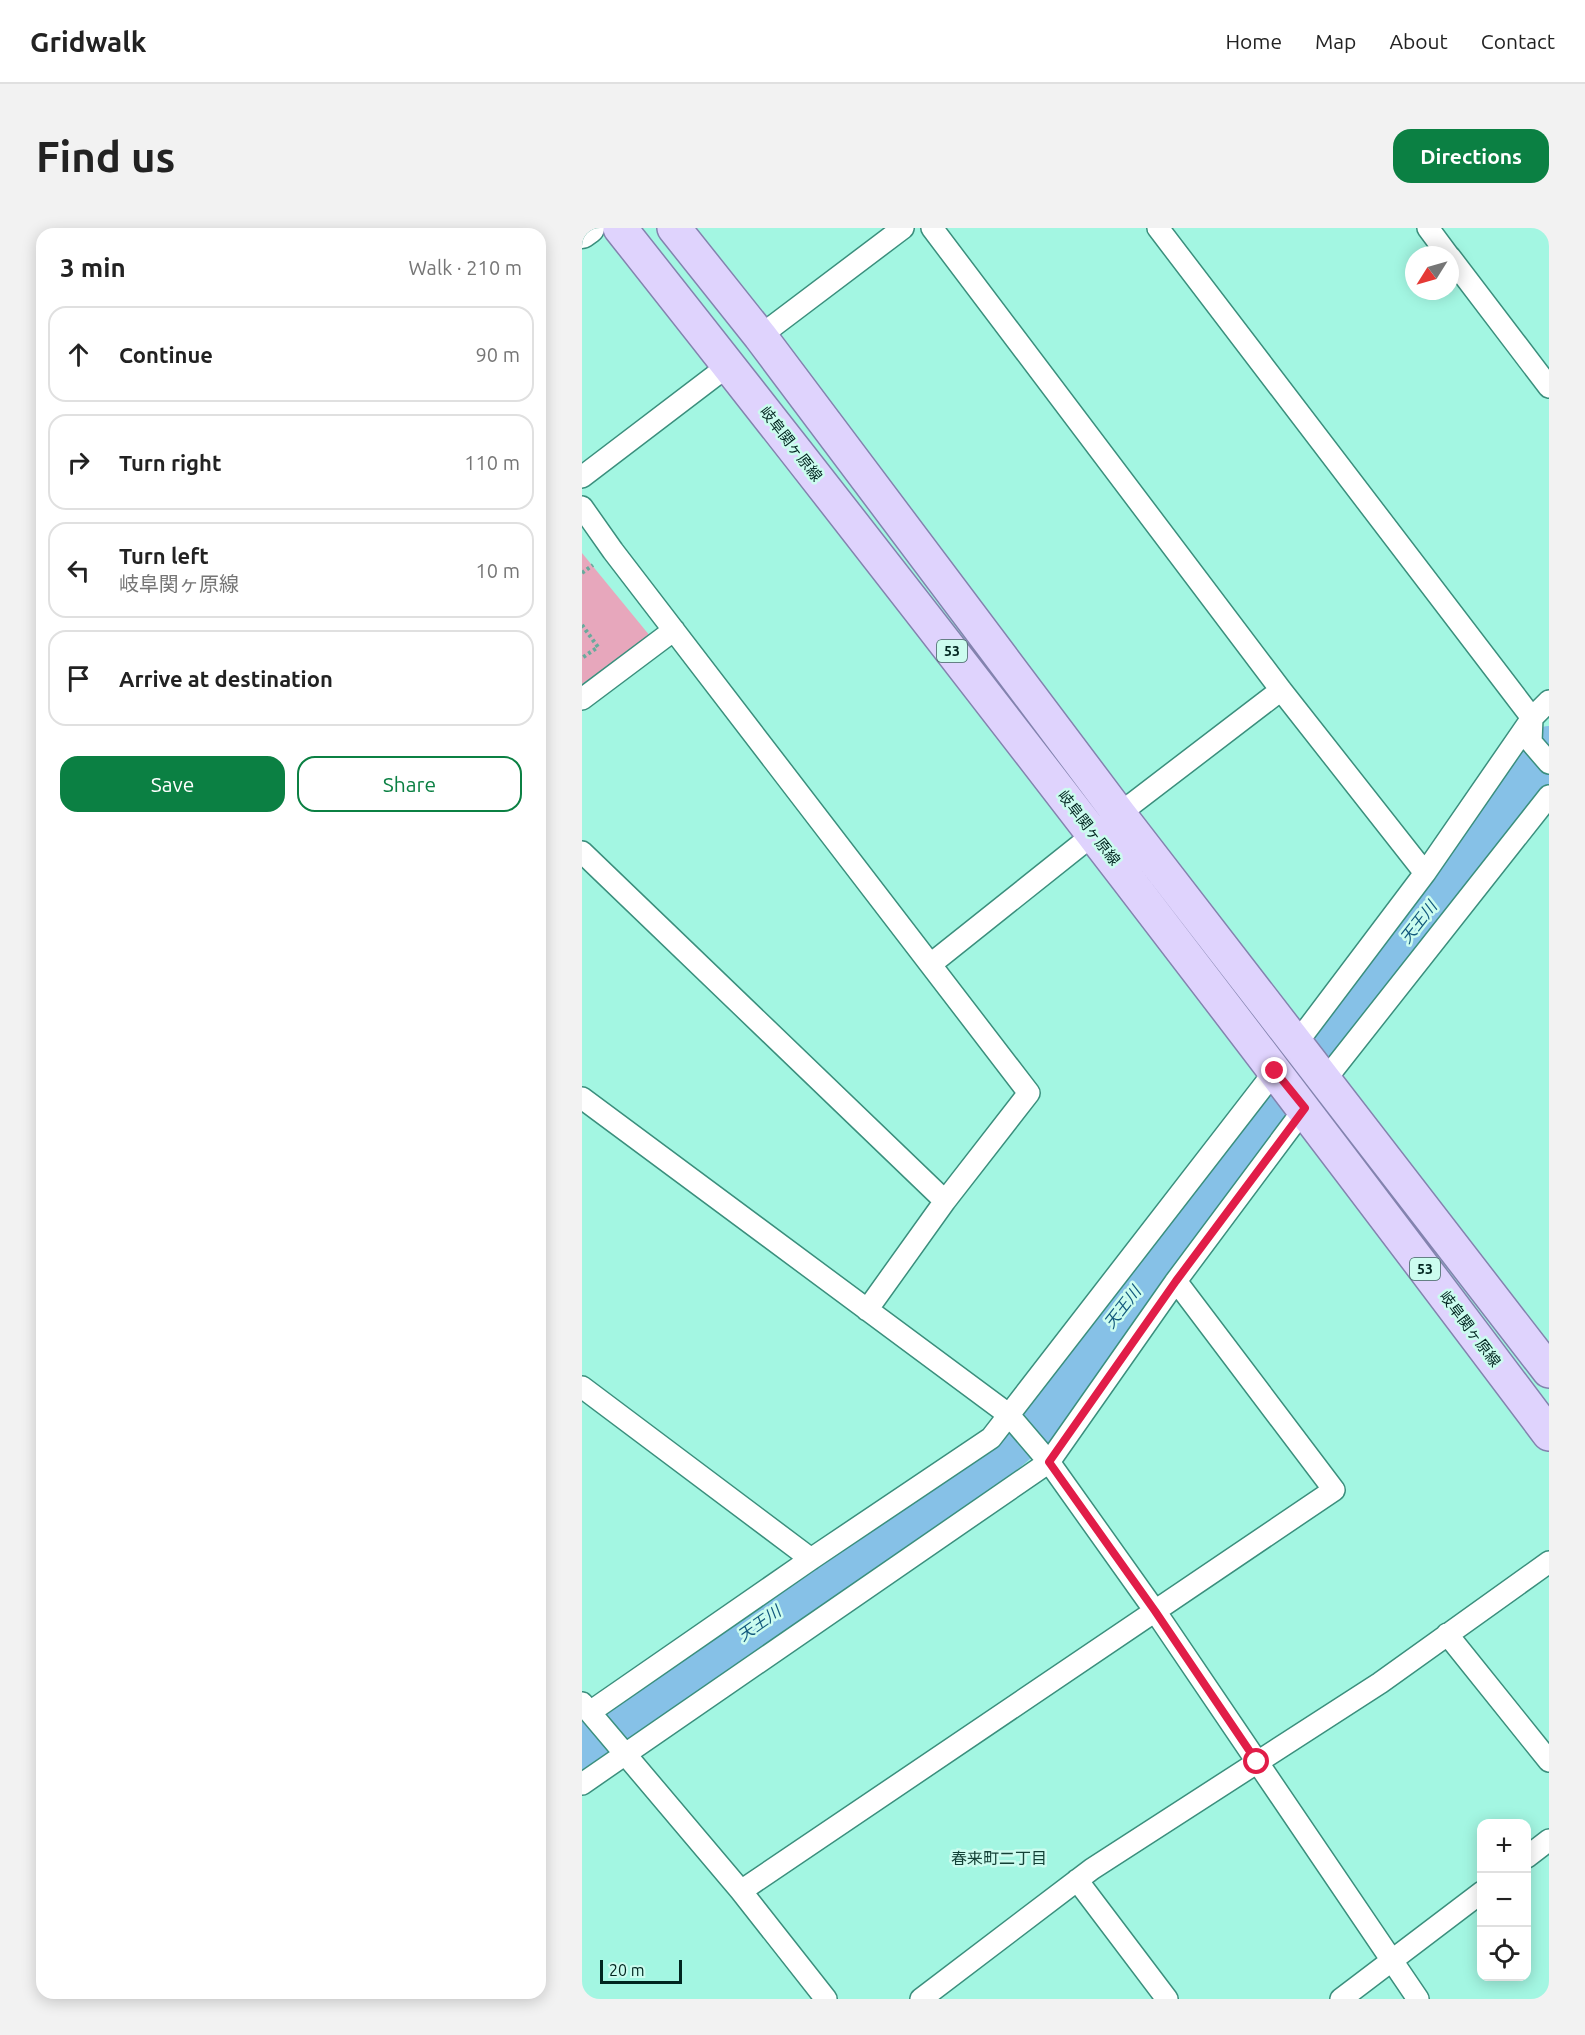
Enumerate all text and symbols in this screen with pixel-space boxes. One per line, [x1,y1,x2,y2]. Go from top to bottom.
text: Gridwalk [30,26,147,57]
text: Home [1225,29,1282,53]
text: Map [1315,29,1356,53]
text: About [1389,29,1448,53]
text: Contact [1481,29,1555,53]
button: Directions [1393,129,1549,183]
text: Find us [36,133,175,180]
north arrow [1405,246,1459,300]
text: 3 min [60,253,126,282]
text: Walk · 210 m [409,256,522,279]
icon: ahead [62,338,95,371]
text: Continue [119,342,213,367]
text: 90 m [476,343,520,366]
street label: 岐阜関ヶ原線 [757,403,826,484]
icon: right [62,446,95,479]
text: Turn right [119,450,221,475]
text: 110 m [464,451,520,474]
text: Turn left [119,543,209,568]
icon: left [62,554,95,587]
text: 10 m [476,559,520,582]
text: 岐阜関ヶ原線 [119,572,239,595]
road number: 53 [937,640,967,662]
icon: arrive [62,662,95,695]
text: Arrive at destination [119,666,333,691]
button: Save [60,756,285,812]
button: Share [297,756,522,812]
street label: 岐阜関ヶ原線 [1055,787,1124,868]
water label: 天王川 [1396,896,1441,946]
route end [1261,1057,1287,1083]
road number: 53 [1410,1258,1440,1280]
water label: 天王川 [1100,1281,1145,1331]
street label: 岐阜関ヶ原線 [1437,1288,1504,1370]
water label: 天王川 [734,1601,785,1644]
route start [1243,1748,1269,1774]
map controls [1477,1819,1531,1981]
button: + [1477,1819,1531,1873]
district label: 春来町二丁目 [951,1849,1047,1867]
button: − [1477,1873,1531,1927]
button: locate [1477,1927,1531,1981]
scale bar [600,1957,682,1984]
text: 20 m [609,1961,645,1979]

